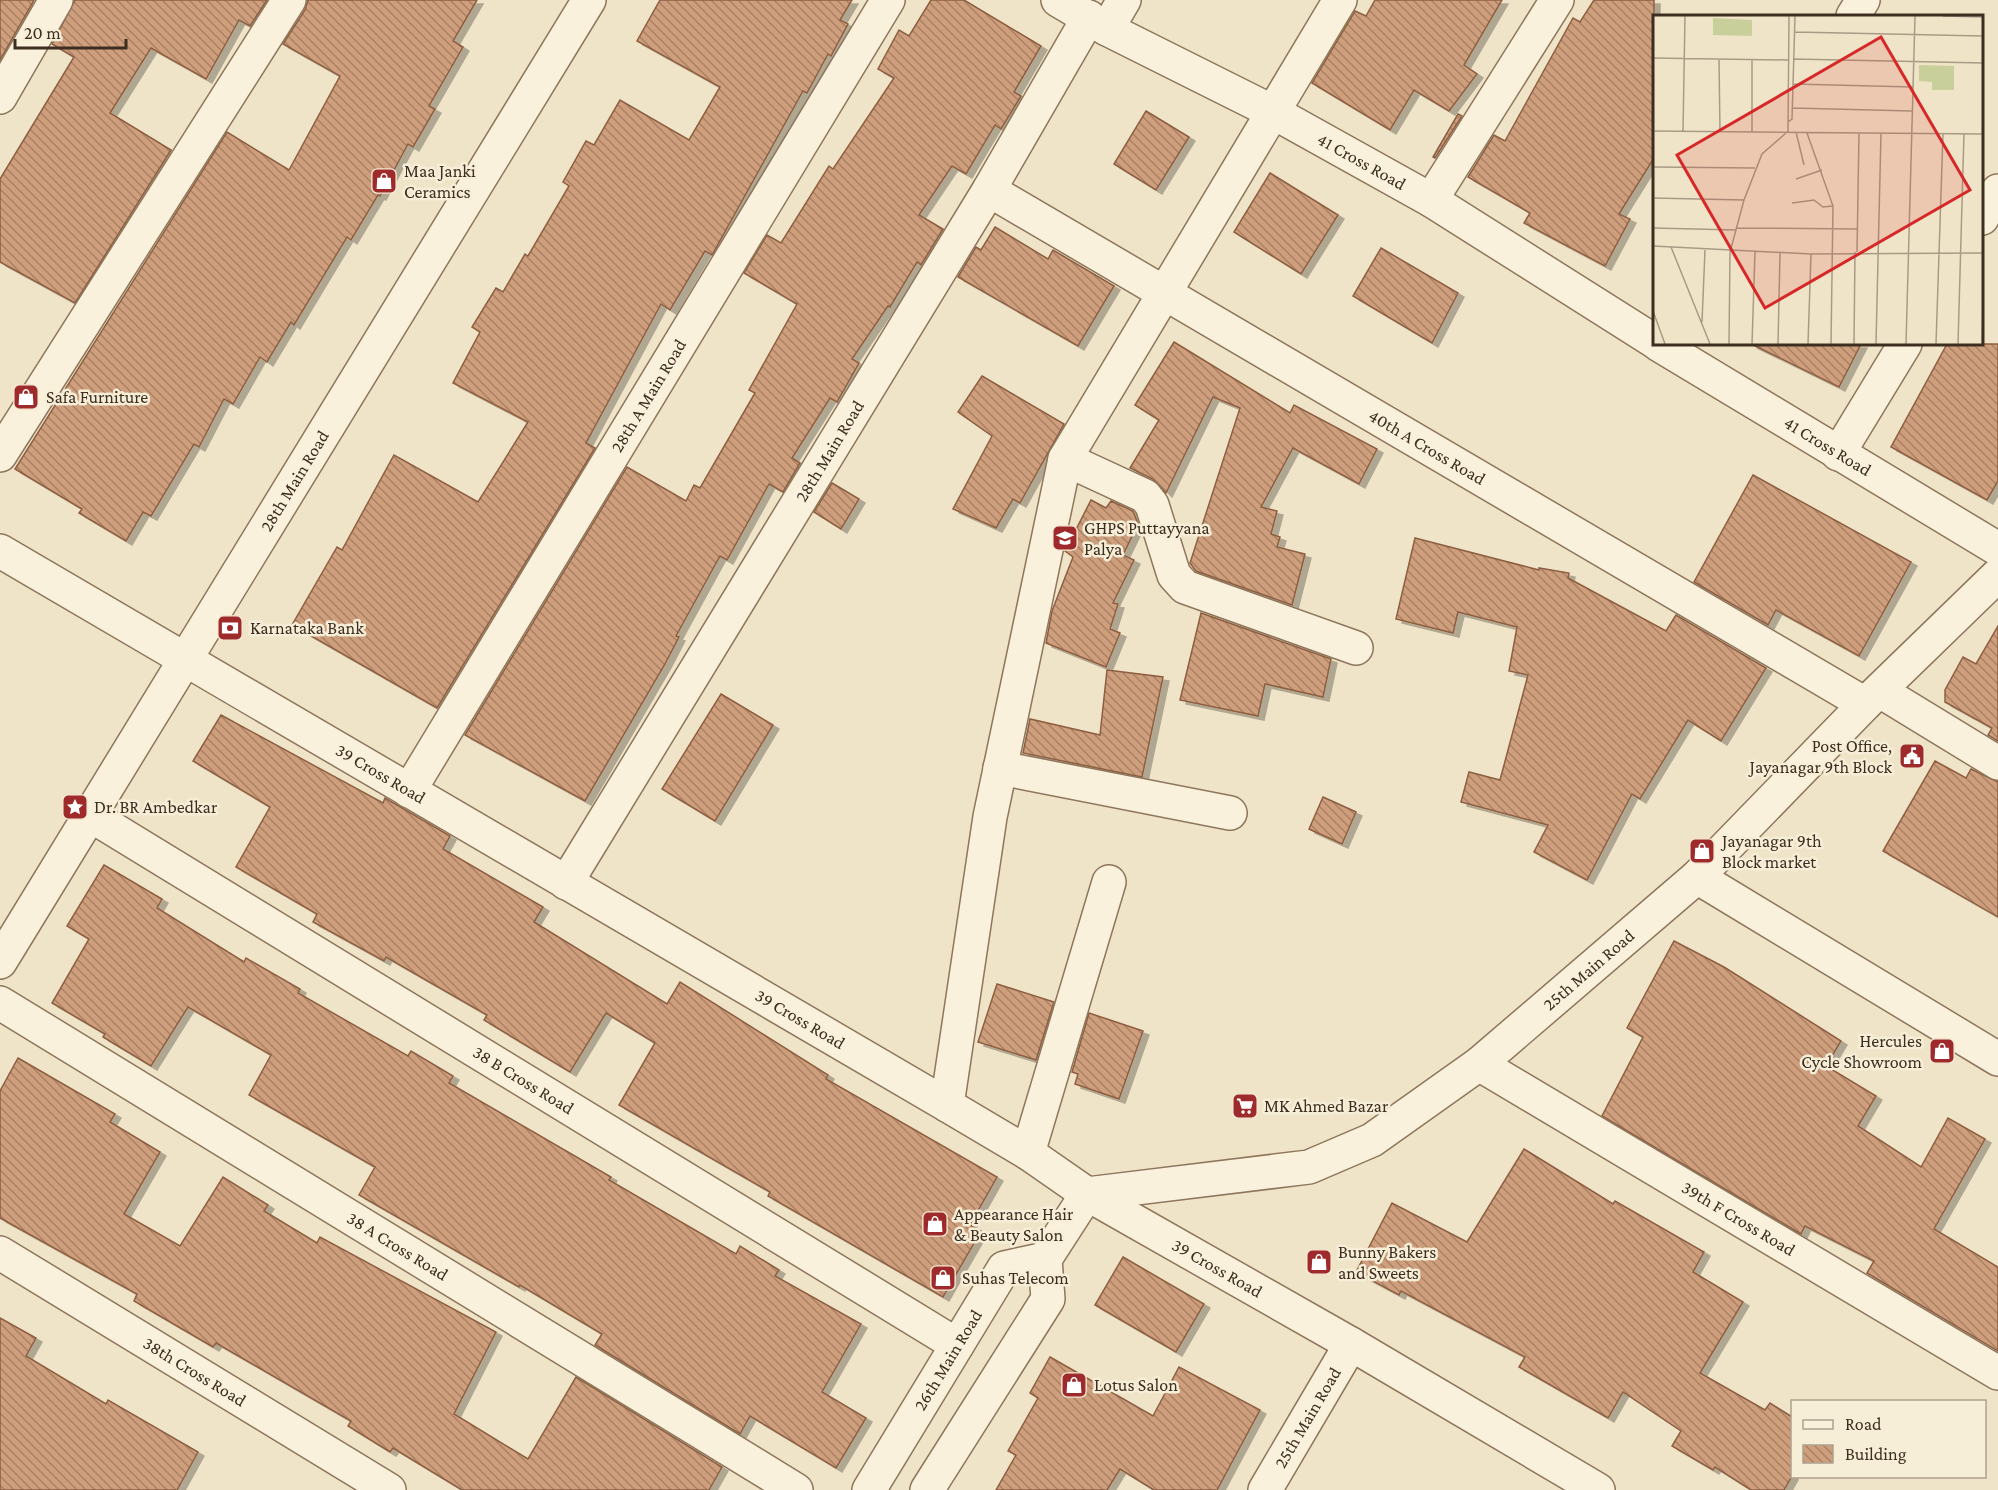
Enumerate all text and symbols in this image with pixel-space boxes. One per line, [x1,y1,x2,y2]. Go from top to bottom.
scale bar [15,12,126,50]
inset map [1653,15,1983,345]
text: 20 m [24,23,61,43]
street label: 41 Cross Road [1314,129,1410,194]
place label: Maa Janki Ceramics [404,161,476,202]
shop icon: Maa Janki Ceramics [369,166,399,196]
street label: 28th A Main Road [607,335,690,456]
shop icon: Safa Furniture [11,382,41,412]
place label: Safa Furniture [46,387,148,407]
street label: 28th Main Road [791,396,868,505]
street label: 40th A Cross Road [1365,405,1489,489]
street label: 41 Cross Road [1780,412,1875,480]
street label: 28th Main Road [256,426,333,535]
place label: GHPS Puttayyana Palya [1084,518,1210,559]
school or university icon: GHPS Puttayyana Palya [1050,523,1080,553]
bank icon: Karnataka Bank [215,613,245,643]
place label: Karnataka Bank [250,618,364,638]
place label: Post Office, Jayanagar 9th Block [1748,736,1892,777]
street label: 39 Cross Road [332,740,430,808]
public building icon: Post Office, Jayanagar 9th Block [1897,741,1927,771]
place icon: Dr. BR Ambedkar [60,792,90,822]
place label: Dr. BR Ambedkar [94,797,218,817]
place label: Jayanagar 9th Block market [1720,831,1822,872]
shop icon: Jayanagar 9th Block market [1687,836,1717,866]
street label: 25th Main Road [1539,925,1639,1014]
street label: 39 Cross Road [752,985,849,1053]
place label: Hercules Cycle Showroom [1801,1031,1923,1072]
shop icon: Hercules Cycle Showroom [1927,1036,1957,1066]
street label: 38 B Cross Road [469,1042,578,1119]
supermarket icon: MK Ahmed Bazar [1230,1091,1260,1121]
place label: MK Ahmed Bazar [1264,1096,1389,1116]
street label: 39th F Cross Road [1678,1177,1799,1260]
place label: Appearance Hair & Beauty Salon [954,1204,1074,1245]
street label: 38 A Cross Road [343,1208,452,1285]
shop icon: Appearance Hair & Beauty Salon [920,1209,950,1239]
street label: 39 Cross Road [1169,1234,1266,1302]
place label: Bunny Bakers and Sweets [1338,1242,1436,1283]
shop icon: Bunny Bakers and Sweets [1304,1247,1334,1277]
shop icon: Suhas Telecom [928,1263,958,1293]
place label: Suhas Telecom [962,1268,1069,1288]
street label: 26th Main Road [910,1306,986,1414]
street label: 38th Cross Road [140,1333,250,1411]
street label: 25th Main Road [1270,1363,1345,1472]
shop icon: Lotus Salon [1059,1370,1089,1400]
place label: Lotus Salon [1094,1375,1178,1395]
legend [1791,1400,1986,1478]
text: Road [1845,1414,1882,1434]
text: Building [1845,1444,1907,1464]

